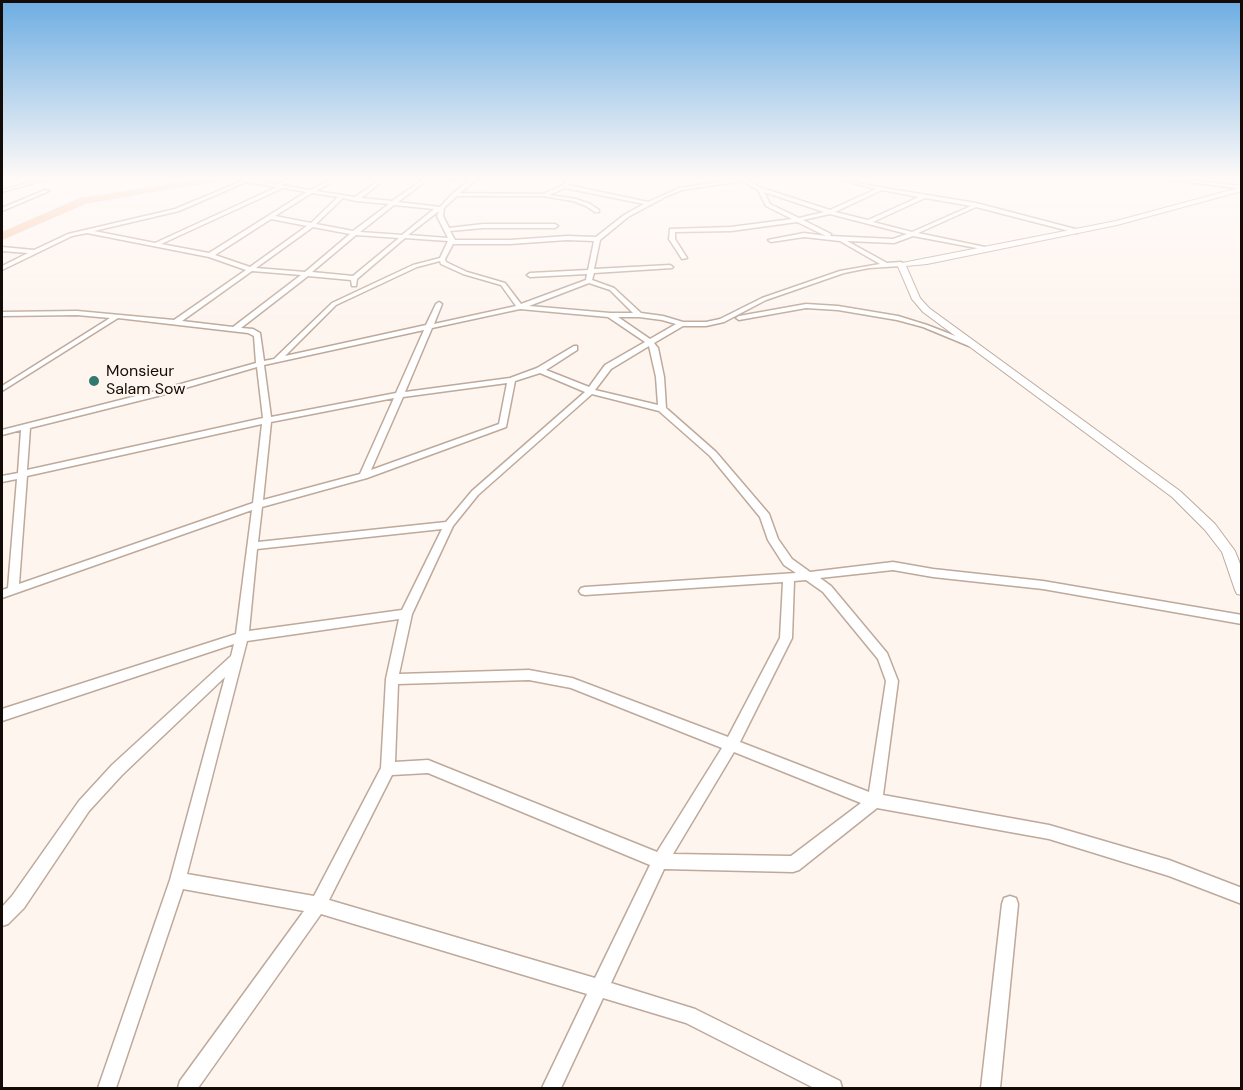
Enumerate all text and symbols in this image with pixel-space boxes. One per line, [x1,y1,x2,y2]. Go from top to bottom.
place label: Monsieur Salam Sow [106,362,185,400]
marker: Monsieur Salam Sow [87,374,101,388]

